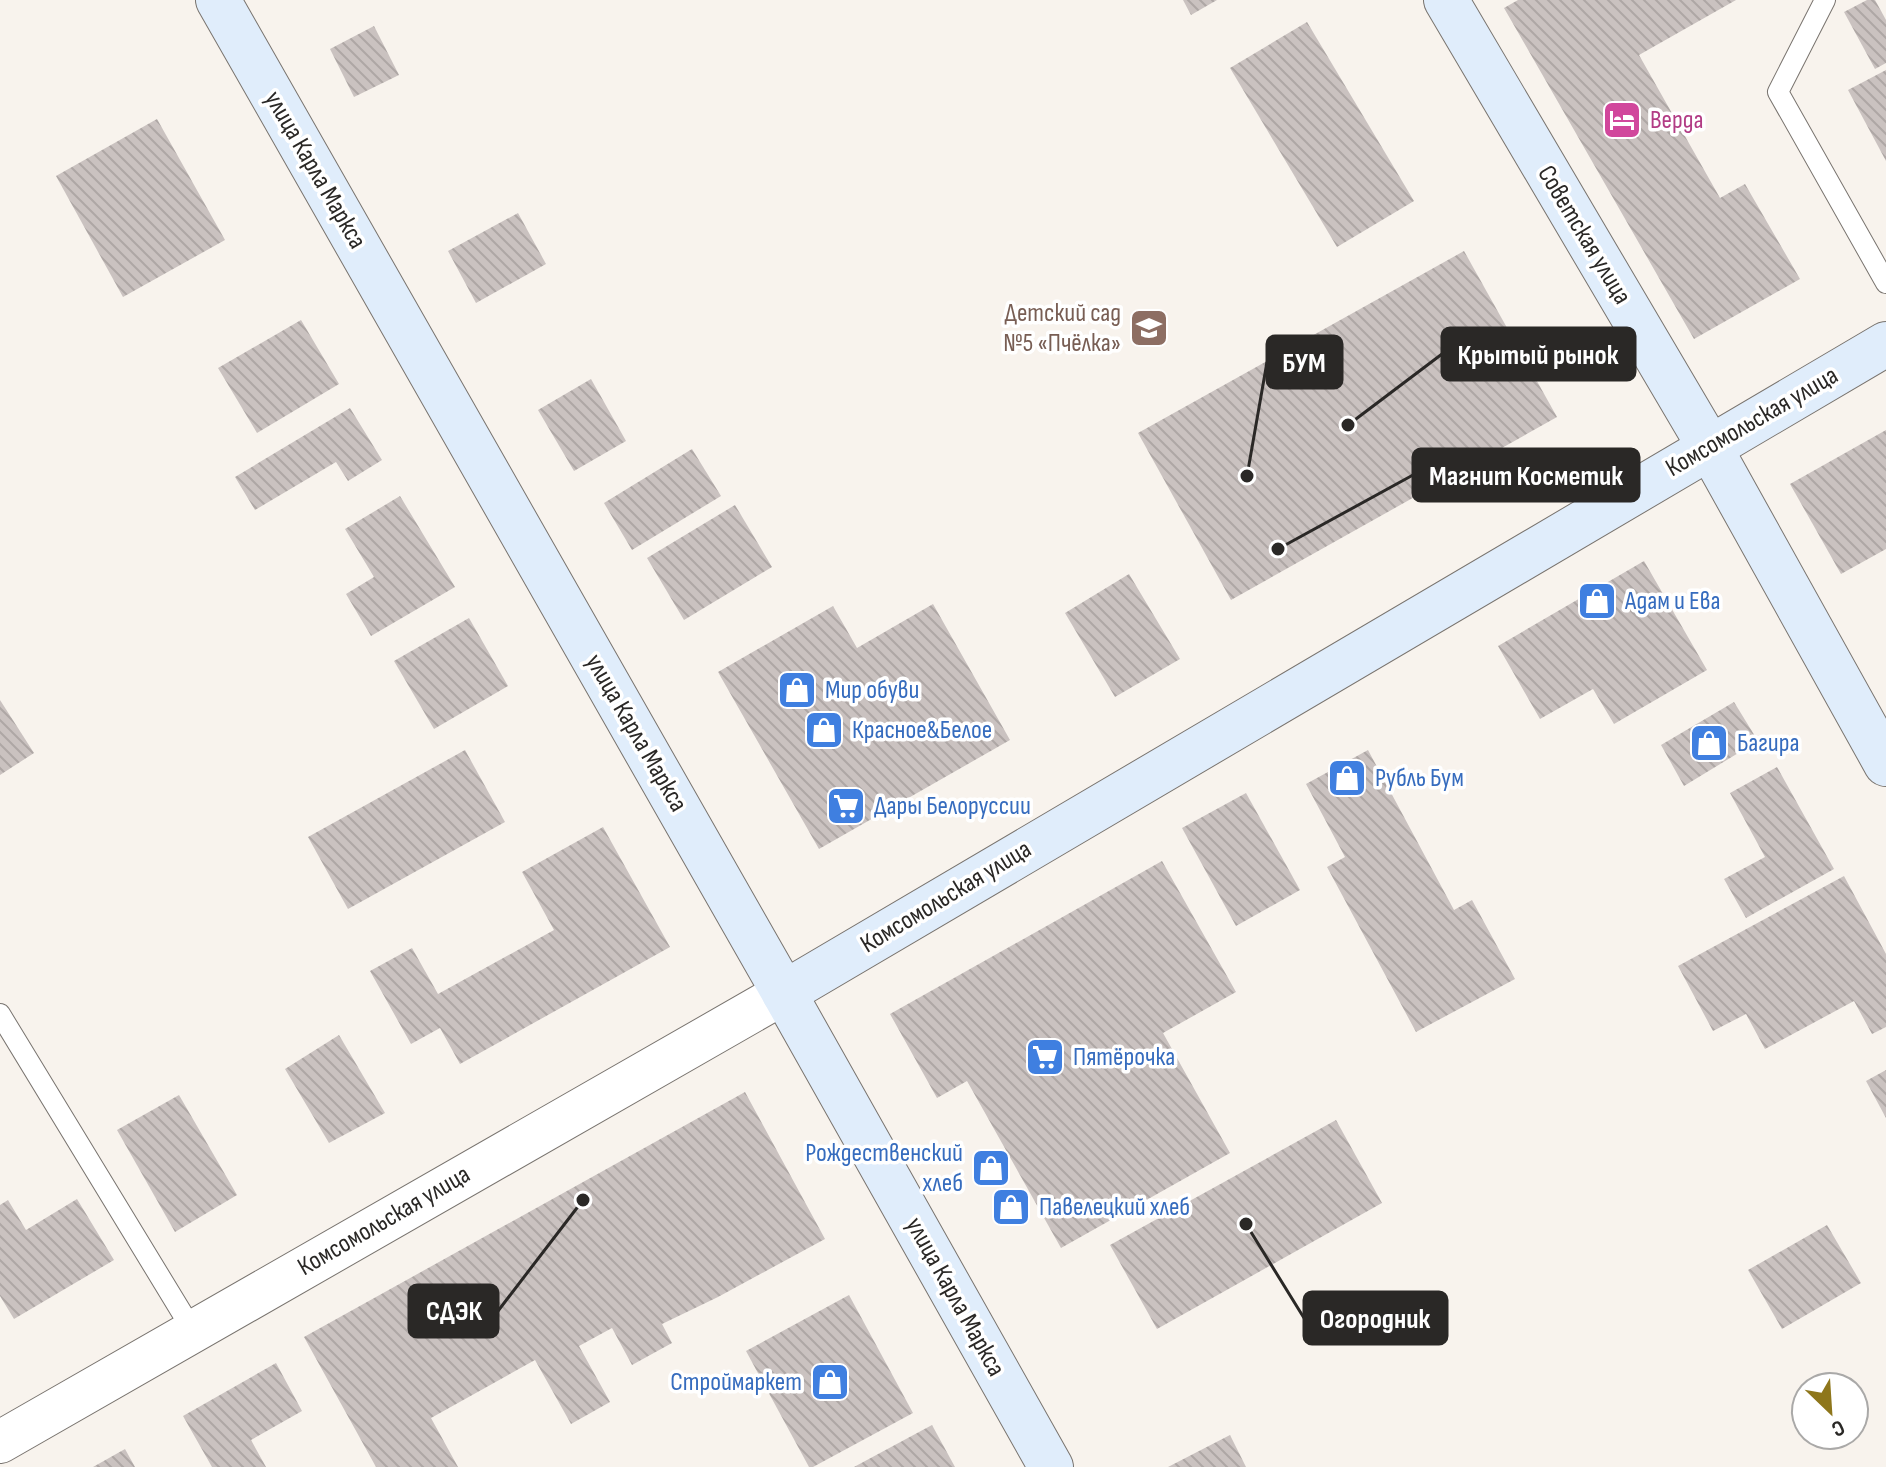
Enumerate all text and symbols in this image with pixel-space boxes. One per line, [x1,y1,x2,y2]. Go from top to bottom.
street label: улица Карла Маркса [257,86,373,254]
hotel icon: Верда [1601,99,1643,141]
place label: Верда [1650,105,1704,136]
street label: Советская улица [1530,160,1638,310]
place label: Детский сад №5 «Пчёлка» [1003,298,1121,359]
school or university icon: Детский сад №5 «Пчёлка» [1128,307,1170,349]
callout: Крытый рынок [1442,328,1635,380]
callout: БУМ [1267,336,1342,388]
text: Крытый рынок [1457,339,1619,372]
text: БУМ [1282,347,1326,380]
street label: Комсомольская улица [1660,360,1844,484]
callout: Магнит Косметик [1413,449,1639,501]
text: Магнит Косметик [1429,460,1623,493]
shop icon: Адам и Ева [1576,580,1618,622]
place label: Адам и Ева [1624,586,1721,617]
street label: улица Карла Маркса [578,649,694,817]
shop icon: Мир обуви [776,669,818,711]
place label: Мир обуви [825,675,919,706]
shop icon: Красное&Белое [803,709,845,751]
place label: Красное&Белое [852,715,992,746]
shop icon: Багира [1688,722,1730,764]
place label: Багира [1737,728,1799,759]
shop icon: Рубль Бум [1326,757,1368,799]
place label: Рубль Бум [1375,763,1464,794]
supermarket icon: Дары Белоруссии [825,785,867,827]
place label: Дары Белоруссии [874,791,1031,822]
street label: Комсомольская улица [855,834,1037,960]
supermarket icon: Пятёрочка [1024,1036,1066,1078]
place label: Пятёрочка [1073,1042,1175,1073]
place label: Рождественский хлеб [805,1138,963,1199]
shop icon: Рождественский хлеб [970,1147,1012,1189]
street label: Комсомольская улица [292,1159,476,1283]
shop icon: Павелецкий хлеб [990,1186,1032,1228]
place label: Павелецкий хлеб [1039,1192,1190,1223]
street label: улица Карла Маркса [899,1212,1011,1382]
callout: СДЭК [409,1285,498,1337]
callout: Огородник [1304,1292,1447,1344]
text: СДЭК [426,1295,483,1328]
text: Огородник [1320,1303,1430,1336]
shop icon: Строймаркет [809,1361,851,1403]
place label: Строймаркет [670,1367,802,1398]
north arrow [1790,1371,1870,1451]
text: С [1827,1413,1849,1442]

